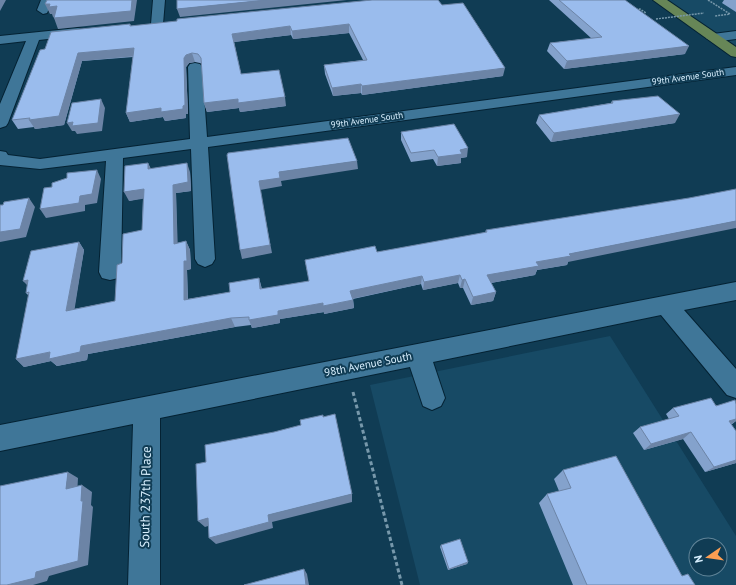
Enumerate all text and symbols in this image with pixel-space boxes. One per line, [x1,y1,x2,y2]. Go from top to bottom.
street label: 99th Avenue South [651,66,725,87]
street label: 99th Avenue South [330,109,404,130]
street label: 98th Avenue South [323,349,413,379]
street label: South 237th Place [136,446,155,548]
north arrow [688,537,728,577]
text: N [691,554,706,564]

